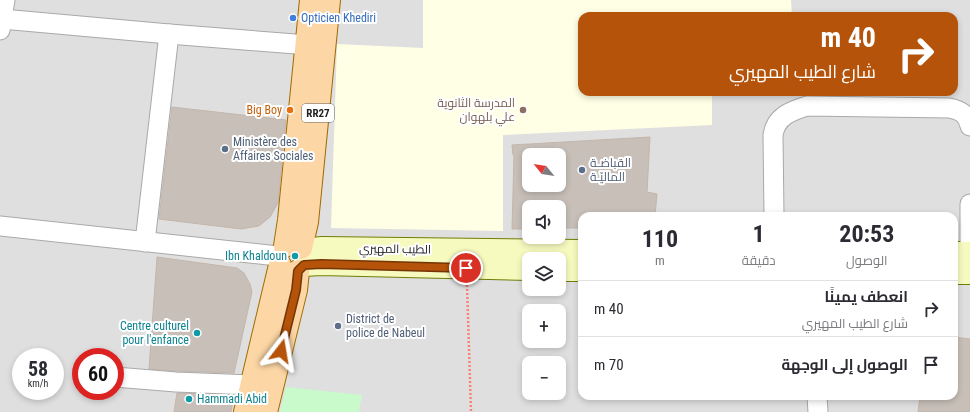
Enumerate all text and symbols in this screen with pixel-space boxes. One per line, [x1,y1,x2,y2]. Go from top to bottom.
place label: Opticien Khediri [301,11,376,25]
marker: Opticien Khediri [288,13,298,23]
text: 40 m [820,21,876,54]
icon: right [890,28,942,80]
text: شارع الطيب المهيري [729,61,876,82]
place label: المدرسة الثانوية علي بلهوان [437,96,515,127]
place label: Big Boy [247,103,282,117]
road number: RR27 [302,104,334,122]
marker: Big Boy [285,105,295,115]
marker: المدرسة الثانوية علي بلهوان [518,105,528,115]
place label: Ministère des Affaires Sociales [233,135,314,163]
marker: Ministère des Affaires Sociales [220,144,230,154]
north arrow [522,148,566,192]
map controls [522,148,566,400]
place label: القباضـة الماليّـة [590,156,631,184]
marker: القباضـة الماليّـة [577,165,587,175]
button: sound [522,200,566,244]
text: 1 [753,220,765,248]
text: 20:53 [839,220,894,248]
text: 110 [642,225,678,253]
street label: الطيب المهيري [359,241,431,260]
place label: Ibn Khaldoun [225,249,287,263]
marker: Ibn Khaldoun [290,251,300,261]
pin [449,251,483,285]
button: layers [522,252,566,296]
text: m [655,253,665,268]
text: دقيقة [742,253,776,268]
text: الوصول [846,253,888,268]
icon: arrive [455,257,477,279]
text: انعطف يمينًا [825,288,908,306]
icon: right [920,298,942,320]
text: 40 m [594,300,624,318]
button: + [522,304,566,348]
place label: District de police de Nabeul [346,312,425,340]
text: شارع الطيب المهيري [802,316,908,331]
place label: Centre culturel pour l'enfance [120,319,189,347]
marker: District de police de Nabeul [333,321,343,331]
marker: Centre culturel pour l'enfance [192,328,202,338]
position arrow [260,330,302,372]
speed limit sign: 60 [72,348,124,400]
icon: arrive [920,354,942,376]
button: − [522,356,566,400]
text: 70 m [594,356,624,374]
text: الوصول إلى الوجهة [782,356,908,374]
text: 58 [28,357,48,381]
text: km/h [28,378,48,389]
place label: Hammadi Abid [197,392,267,406]
marker: Hammadi Abid [184,394,194,404]

